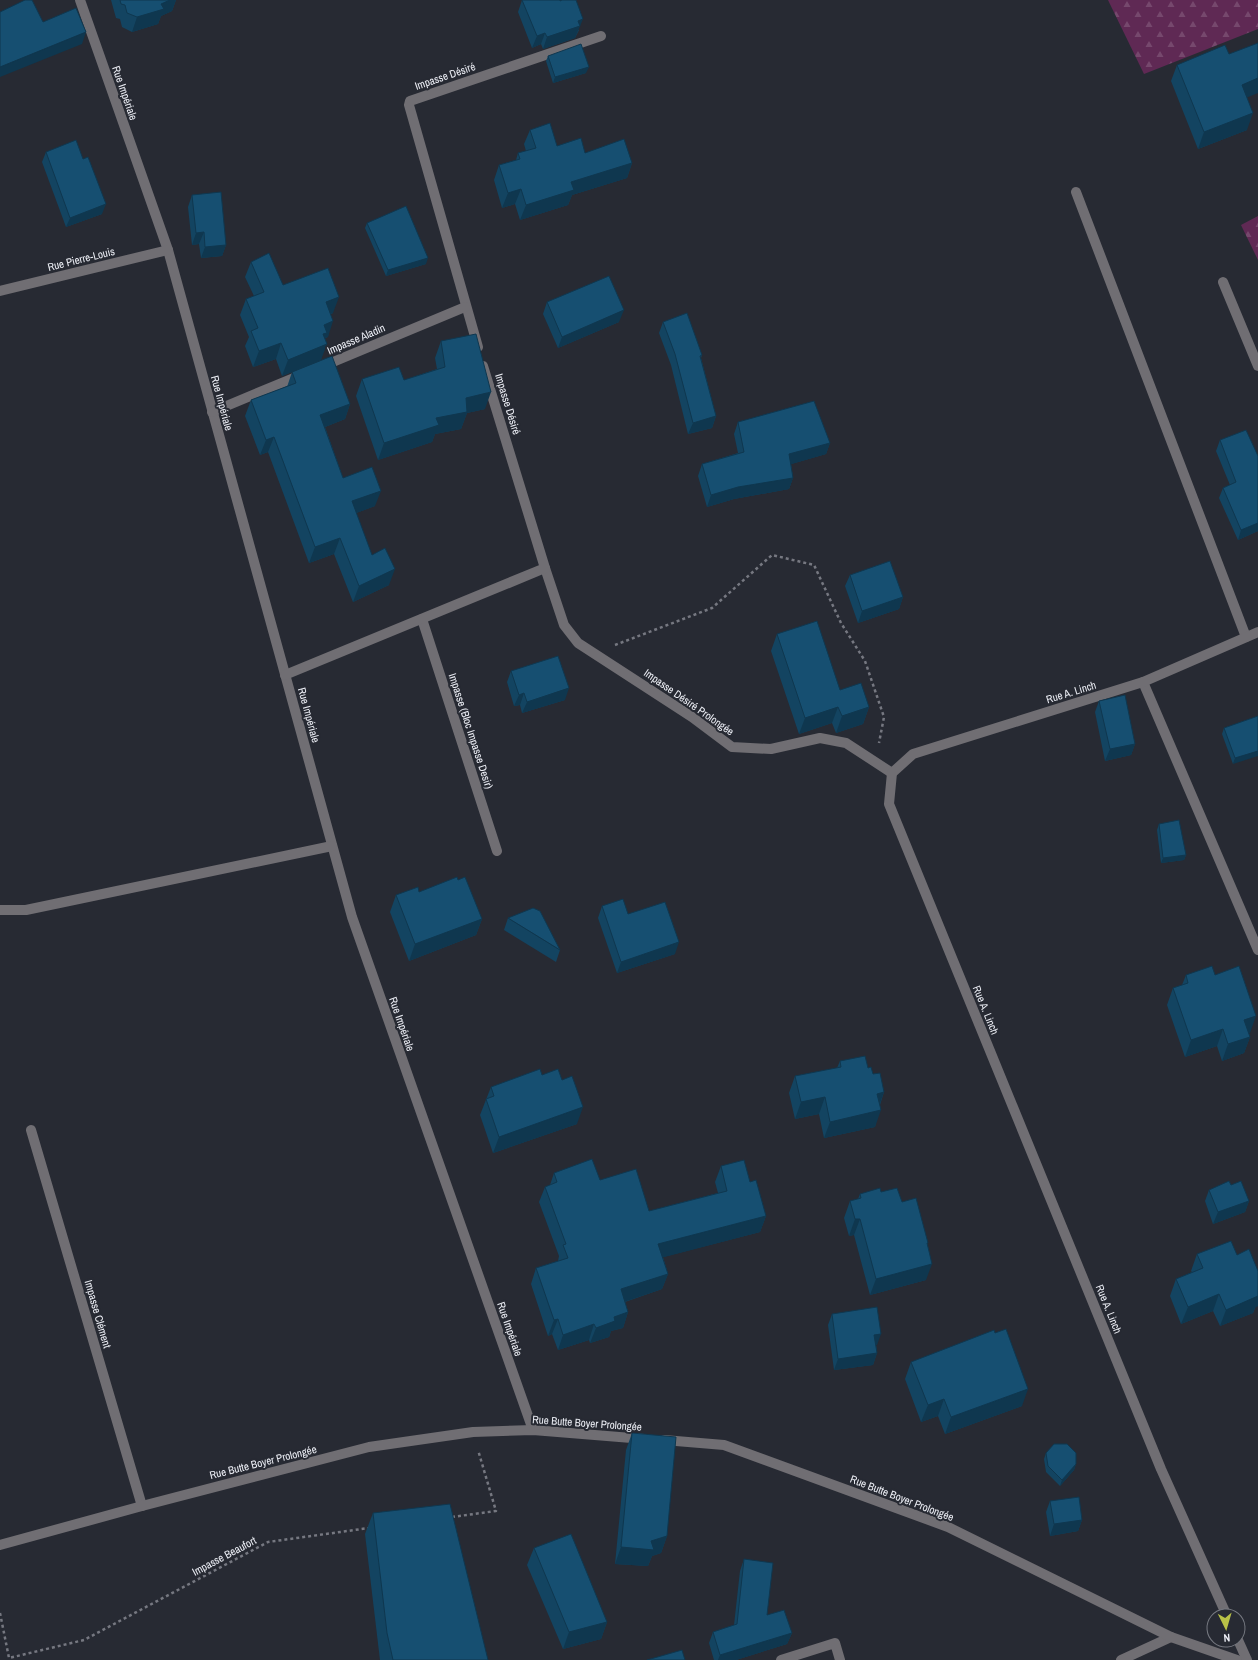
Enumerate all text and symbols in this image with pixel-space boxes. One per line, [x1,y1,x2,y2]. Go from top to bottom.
street label: Impasse Désiré [413,59,477,93]
street label: Rue Impériale [109,64,141,122]
street label: Rue Pierre-Louis [46,244,116,274]
street label: Impasse Aladin [325,321,387,357]
street label: Impasse Désiré [492,372,524,436]
street label: Rue Impériale [208,374,236,432]
street label: Impasse Désiré Prolongée [641,666,737,738]
street label: Impasse (Bloc Impasse Desir) [446,671,496,791]
street label: Rue A. Linch [1044,678,1098,706]
street label: Rue Impériale [295,686,323,744]
street label: Rue A. Linch [970,983,1002,1037]
street label: Rue Impériale [386,995,418,1053]
street label: Impasse Clément [82,1278,115,1350]
street label: Rue A. Linch [1093,1282,1125,1336]
street label: Rue Impériale [494,1300,526,1358]
street label: Rue Butte Boyer Prolongée [532,1412,642,1434]
street label: Rue Butte Boyer Prolongée [208,1442,318,1482]
street label: Rue Butte Boyer Prolongée [848,1472,956,1524]
street label: Impasse Beaufort [190,1533,259,1579]
north arrow [1206,1608,1246,1648]
text: N [1223,1631,1231,1645]

